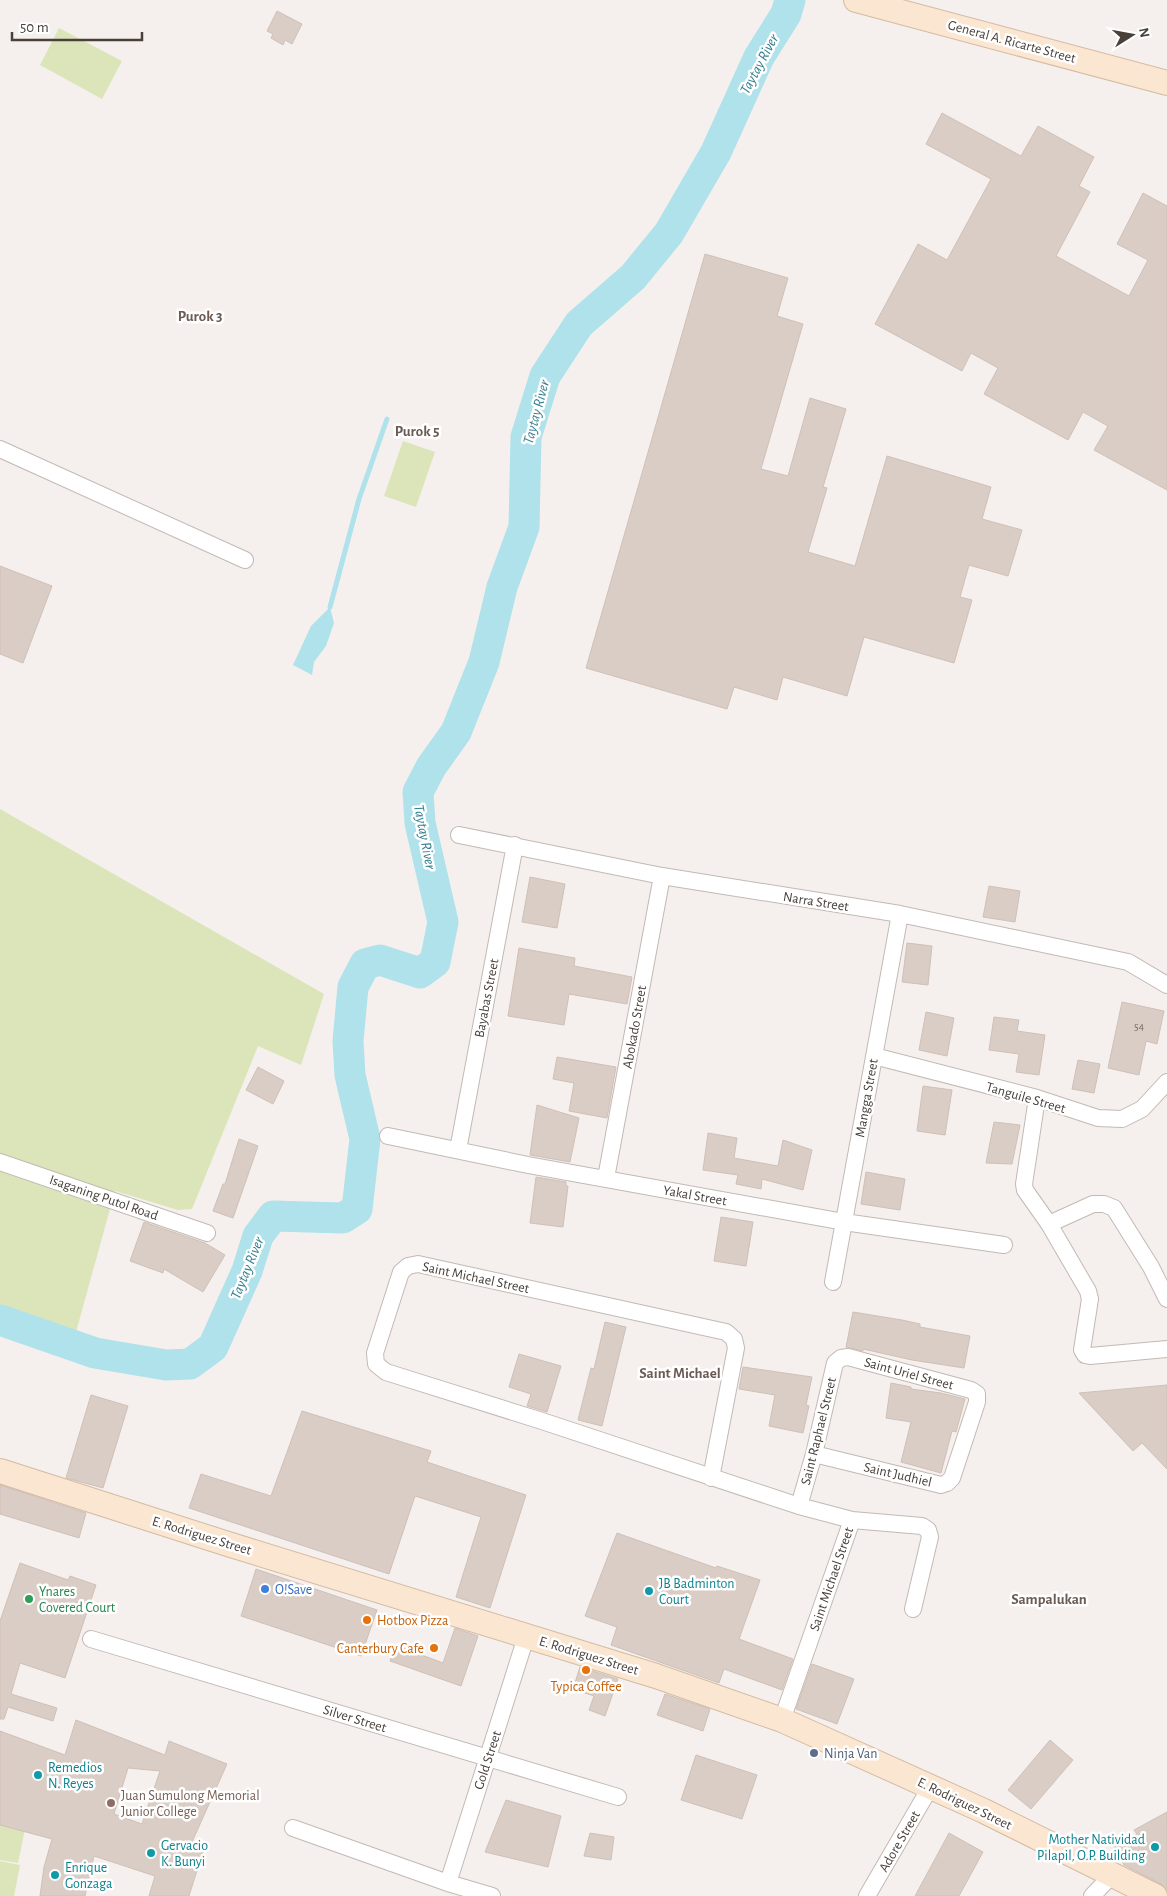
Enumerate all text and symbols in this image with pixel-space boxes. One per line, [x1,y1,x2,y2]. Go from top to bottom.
scale bar [12,10,142,42]
north arrow [1107,10,1157,60]
street label: General A. Ricarte Street [946,18,1078,66]
text: 50 m [20,20,49,35]
text: N [1136,27,1152,39]
water label: Taytay River [737,31,782,97]
district label: Purok 3 [178,309,222,324]
water label: Taytay River [521,377,553,446]
district label: Purok 5 [395,424,439,439]
water label: Taytay River [411,803,438,872]
street label: Narra Street [782,890,850,914]
street label: Bayabas Street [472,957,502,1039]
street label: Abokado Street [621,984,649,1070]
house number: 54 [1134,1021,1144,1032]
street label: Mangga Street [853,1057,881,1139]
street label: Tanguile Street [984,1080,1068,1116]
street label: Isaganing Putol Road [47,1173,160,1223]
street label: Yakal Street [662,1184,728,1209]
water label: Taytay River [228,1234,267,1301]
street label: Saint Michael Street [421,1260,531,1296]
street label: Saint Uriel Street [863,1355,955,1393]
district label: Saint Michael [639,1366,721,1381]
street label: Saint Raphael Street [799,1376,839,1486]
street label: Saint Judhiel [862,1460,933,1490]
street label: E. Rodriguez Street [150,1514,254,1558]
street label: Saint Michael Street [808,1525,856,1633]
place label: JB Badminton Court [659,1577,734,1607]
marker: O!Save [259,1583,271,1595]
place label: O!Save [275,1583,312,1597]
place label: Ynares Covered Court [39,1585,116,1615]
marker: JB Badminton Court [643,1585,655,1597]
district label: Sampalukan [1011,1592,1087,1607]
marker: Ynares Covered Court [23,1593,35,1605]
marker: Hotbox Pizza [361,1614,373,1626]
place label: Hotbox Pizza [377,1614,449,1628]
street label: E. Rodriguez Street [537,1634,641,1678]
place label: Canterbury Cafe [337,1642,424,1656]
marker: Canterbury Cafe [428,1642,440,1654]
marker: Typica Coffee [580,1664,592,1676]
place label: Typica Coffee [550,1680,622,1694]
street label: Silver Street [321,1703,389,1735]
street label: Gold Street [472,1729,504,1791]
marker: Ninja Van [808,1747,820,1759]
place label: Ninja Van [824,1747,877,1761]
place label: Remedios N. Reyes [48,1761,102,1791]
marker: Remedios N. Reyes [32,1769,44,1781]
street label: E. Rodriguez Street [915,1775,1014,1833]
place label: Juan Sumulong Memorial Junior College [121,1789,260,1819]
marker: Juan Sumulong Memorial Junior College [105,1797,117,1809]
street label: Adore Street [877,1808,923,1874]
place label: Mother Natividad Pilapil, O.P. Building [1037,1833,1145,1863]
place label: Gervacio K. Bunyi [161,1839,208,1869]
marker: Mother Natividad Pilapil, O.P. Building [1149,1841,1161,1853]
marker: Gervacio K. Bunyi [145,1847,157,1859]
place label: Enrique Gonzaga [65,1861,113,1891]
marker: Enrique Gonzaga [49,1869,61,1881]

